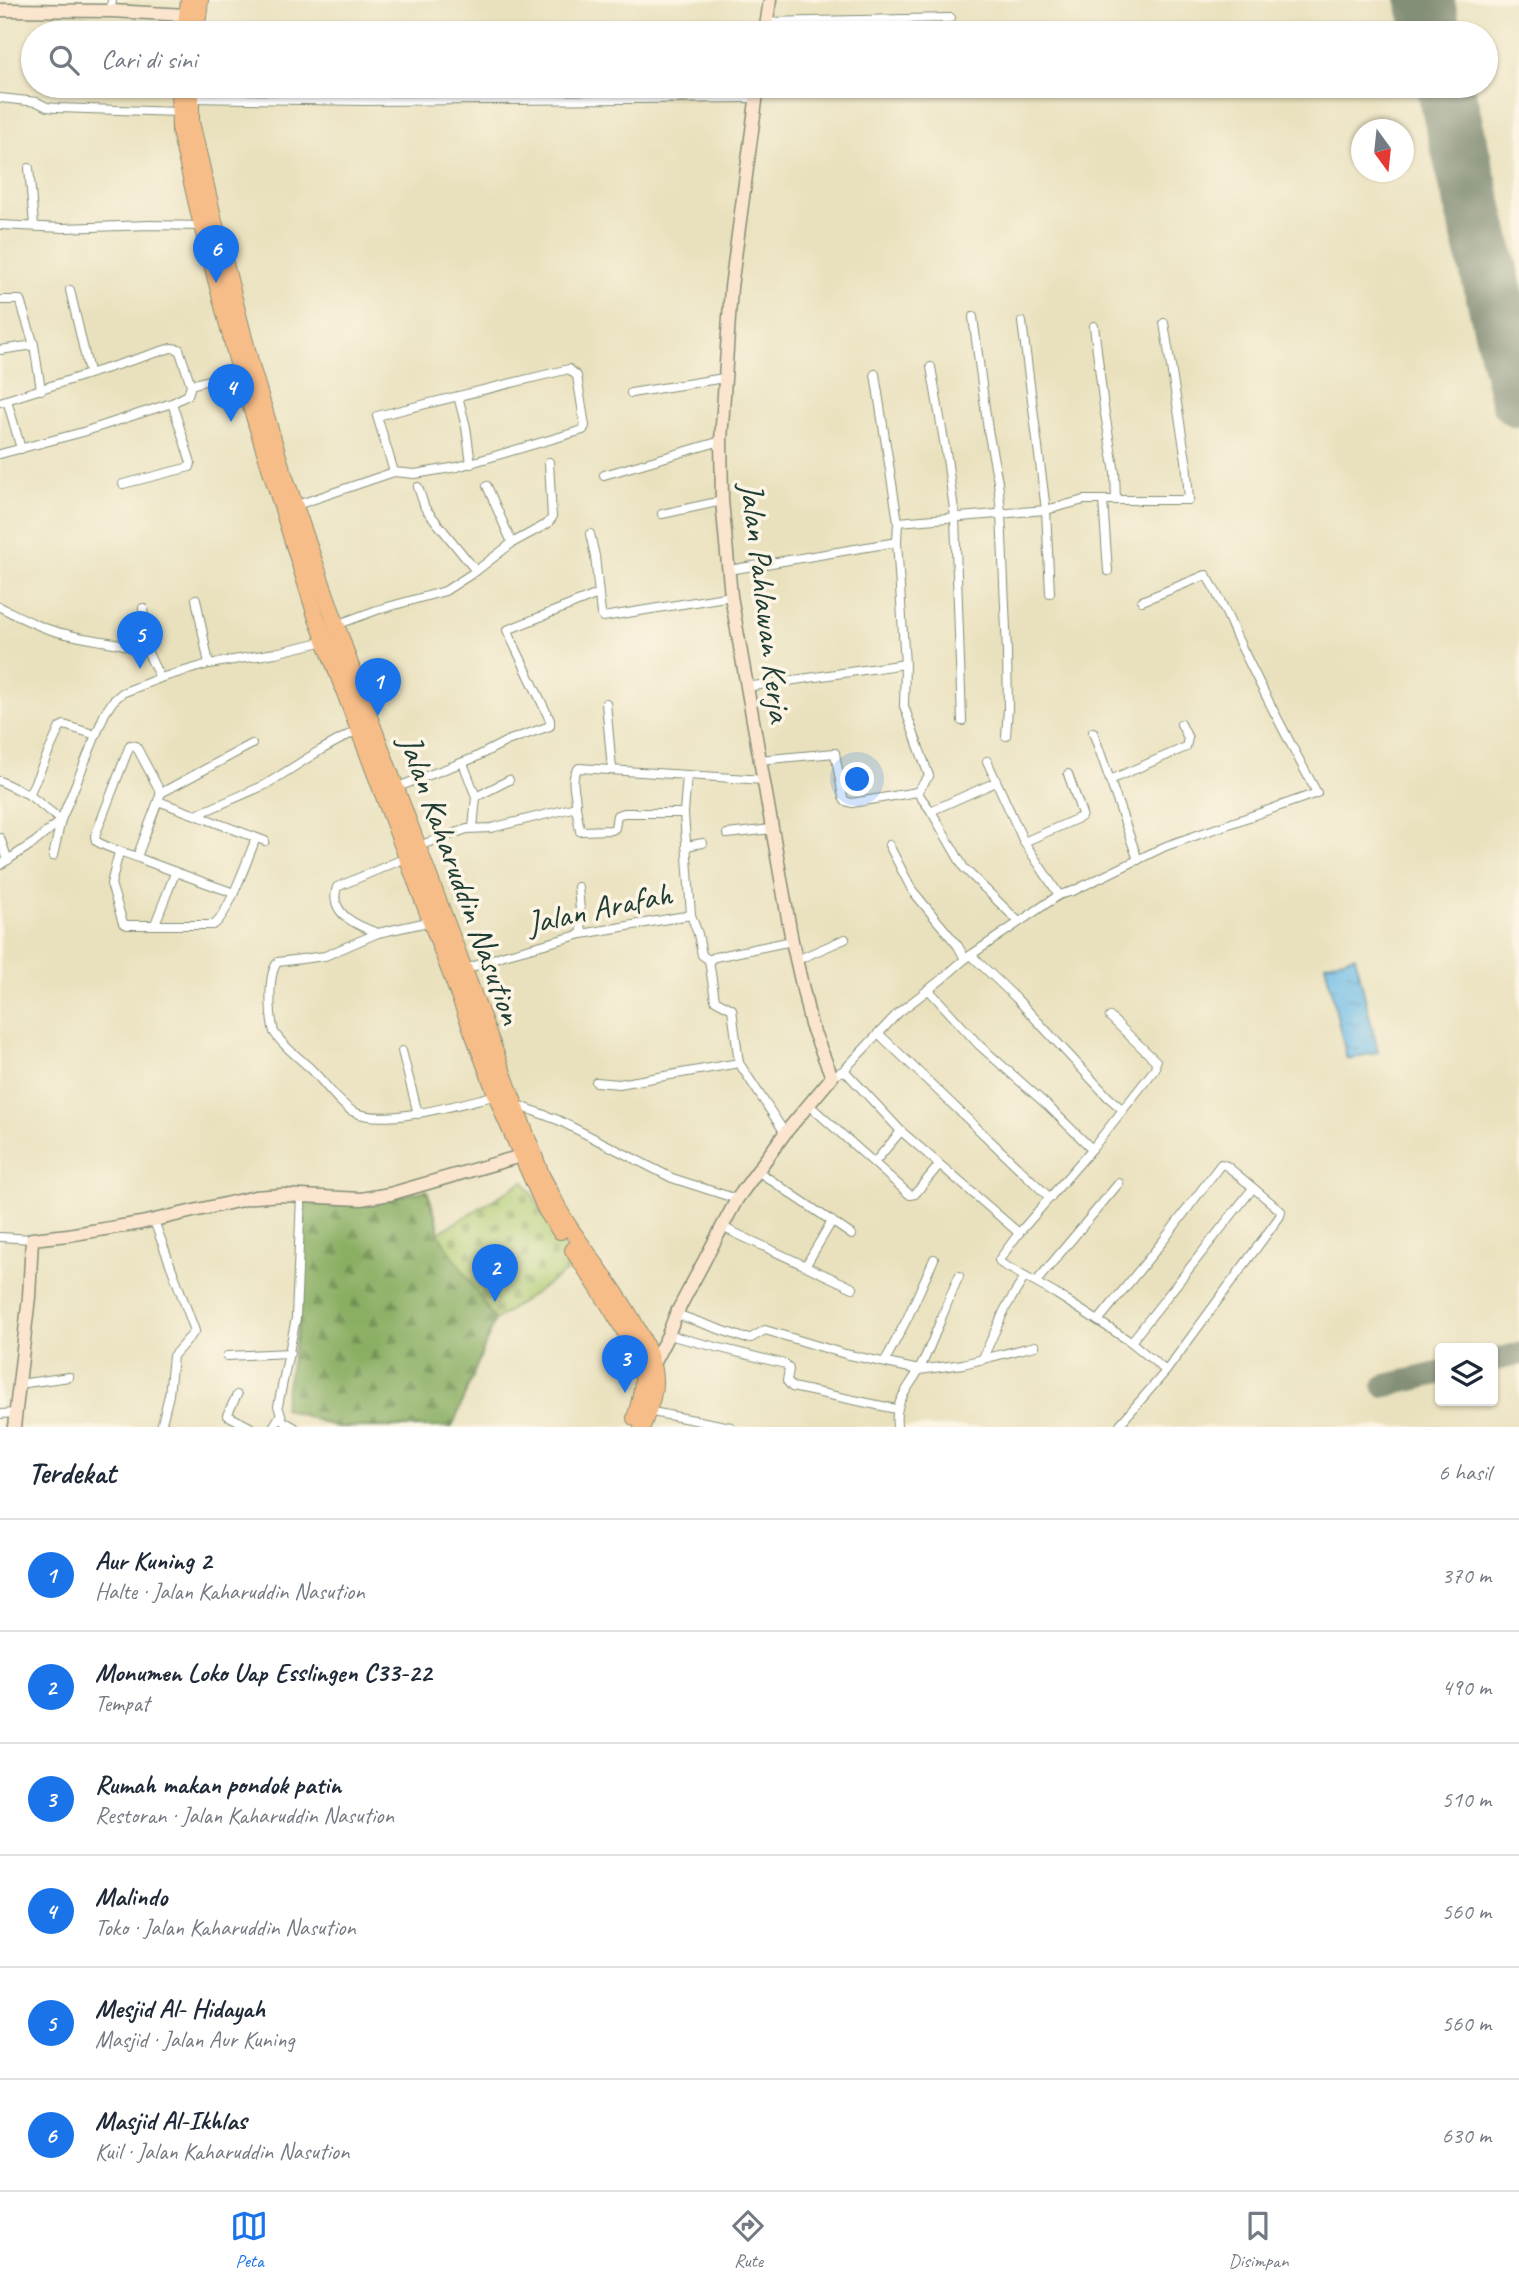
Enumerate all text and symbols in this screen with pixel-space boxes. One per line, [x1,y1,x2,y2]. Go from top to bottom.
search box [21,21,1498,98]
icon: search [45,41,83,79]
text: Cari di sini [101,43,197,76]
north arrow [1351,119,1414,182]
pin: 6 [193,225,239,283]
pin: 4 [208,364,254,422]
street label: Jalan Pahlawan Kerja [730,478,802,727]
pin: 5 [117,611,163,669]
pin: 1 [355,658,401,716]
street label: Jalan Kaharuddin Nasution [389,727,533,1031]
your location [840,762,874,796]
street label: Jalan Arafah [521,872,677,944]
pin: 2 [472,1244,518,1302]
pin: 3 [602,1335,648,1393]
map controls [1435,1343,1498,1406]
button: layers [1435,1343,1498,1406]
text: Terdekat [28,1454,116,1492]
text: 6 hasil [1438,1458,1491,1487]
text: Aur Kuning 2 [95,1544,212,1577]
text: 1 [46,1561,56,1590]
text: 370 m [1442,1561,1491,1590]
text: Halte · Jalan Kaharuddin Nasution [95,1577,365,1606]
text: Monumen Loko Uap Esslingen C33-22 [95,1656,431,1689]
text: 2 [46,1673,56,1702]
text: 490 m [1442,1673,1491,1702]
text: Tempat [95,1689,149,1718]
text: Rumah makan pondok patin [95,1768,341,1801]
text: 3 [46,1785,56,1814]
text: 510 m [1442,1785,1491,1814]
text: Restoran · Jalan Kaharuddin Nasution [95,1801,394,1830]
text: Malindo [95,1880,167,1913]
text: 4 [46,1897,56,1926]
text: 560 m [1442,1897,1491,1926]
text: Toko · Jalan Kaharuddin Nasution [95,1913,356,1942]
text: Mesjid Al- Hidayah [95,1992,265,2025]
text: 5 [46,2009,56,2038]
text: 560 m [1442,2009,1491,2038]
text: Masjid · Jalan Aur Kuning [95,2025,294,2054]
text: Masjid Al-Ikhlas [95,2104,247,2137]
text: 6 [46,2121,56,2150]
text: 630 m [1442,2121,1491,2150]
text: Kuil · Jalan Kaharuddin Nasution [95,2137,349,2166]
tab: Peta [230,2207,268,2273]
tab: Rute [729,2207,767,2273]
tab: Disimpan [1228,2207,1288,2273]

